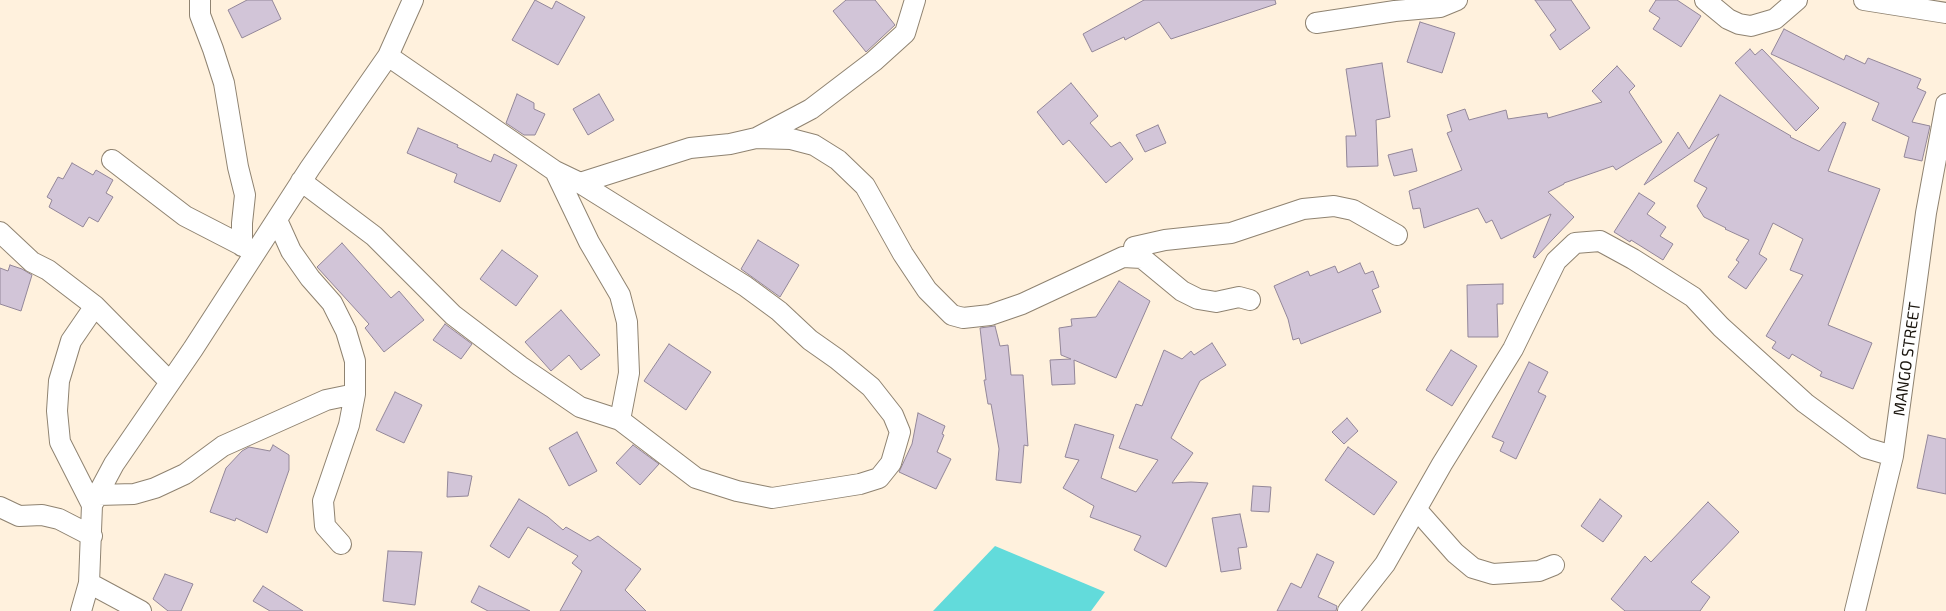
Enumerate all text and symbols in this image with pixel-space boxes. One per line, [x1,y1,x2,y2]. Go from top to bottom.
street label: MANGO STREET [1889,301,1925,417]

